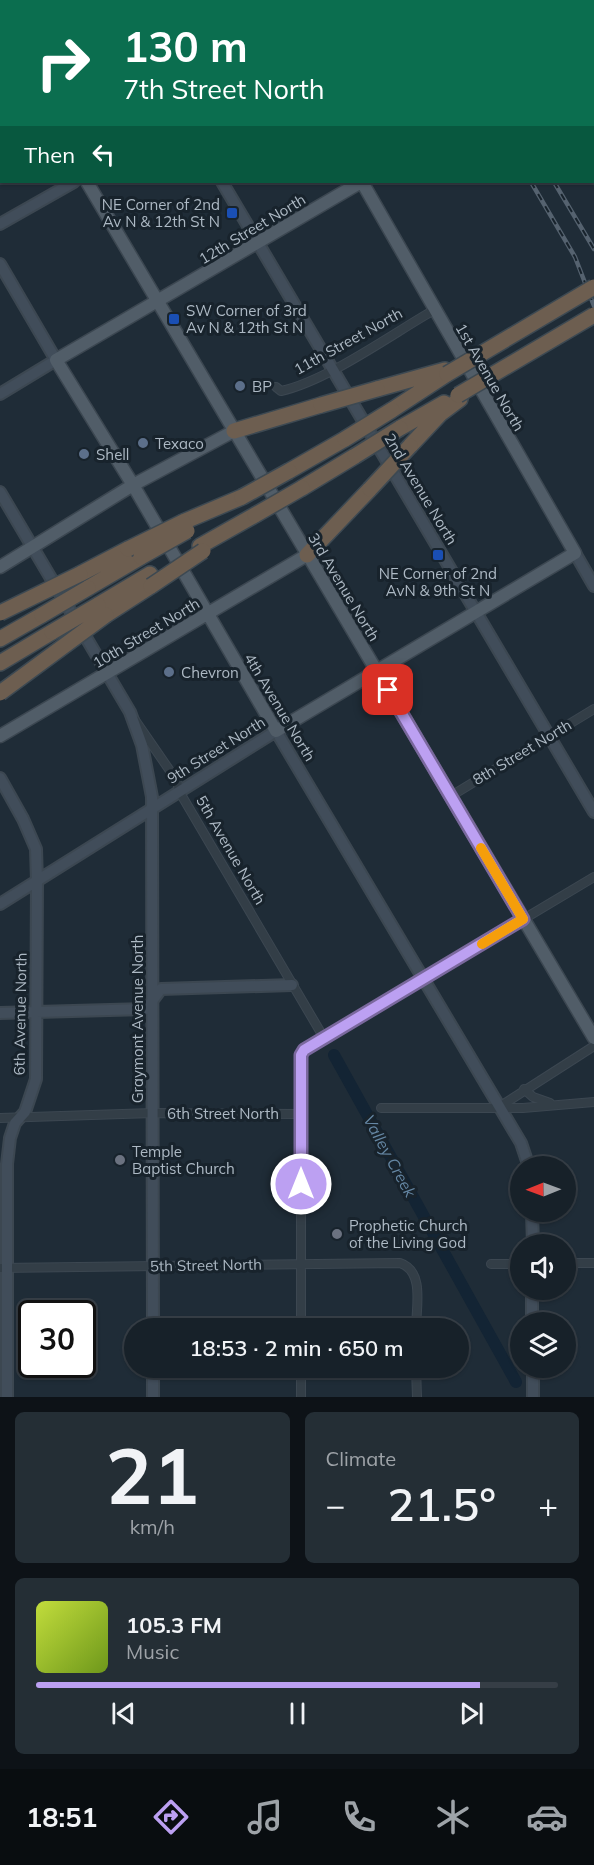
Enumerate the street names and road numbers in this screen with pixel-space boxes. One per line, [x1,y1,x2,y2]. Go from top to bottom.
street label: 12th Street North [195,190,309,268]
street label: 11th Street North [290,303,406,379]
street label: 1st Avenue North [451,320,529,434]
street label: 2nd Avenue North [380,430,462,548]
street label: 3rd Avenue North [304,529,384,645]
street label: 10th Street North [89,594,203,672]
street label: 4th Avenue North [240,649,320,765]
street label: 9th Street North [163,712,269,788]
street label: 8th Street North [469,715,575,789]
street label: 5th Avenue North [192,792,270,908]
street label: Graymont Avenue North [128,935,147,1103]
street label: 6th Avenue North [9,952,31,1076]
street label: 6th Street North [167,1104,279,1123]
street label: 5th Street North [150,1255,262,1275]

